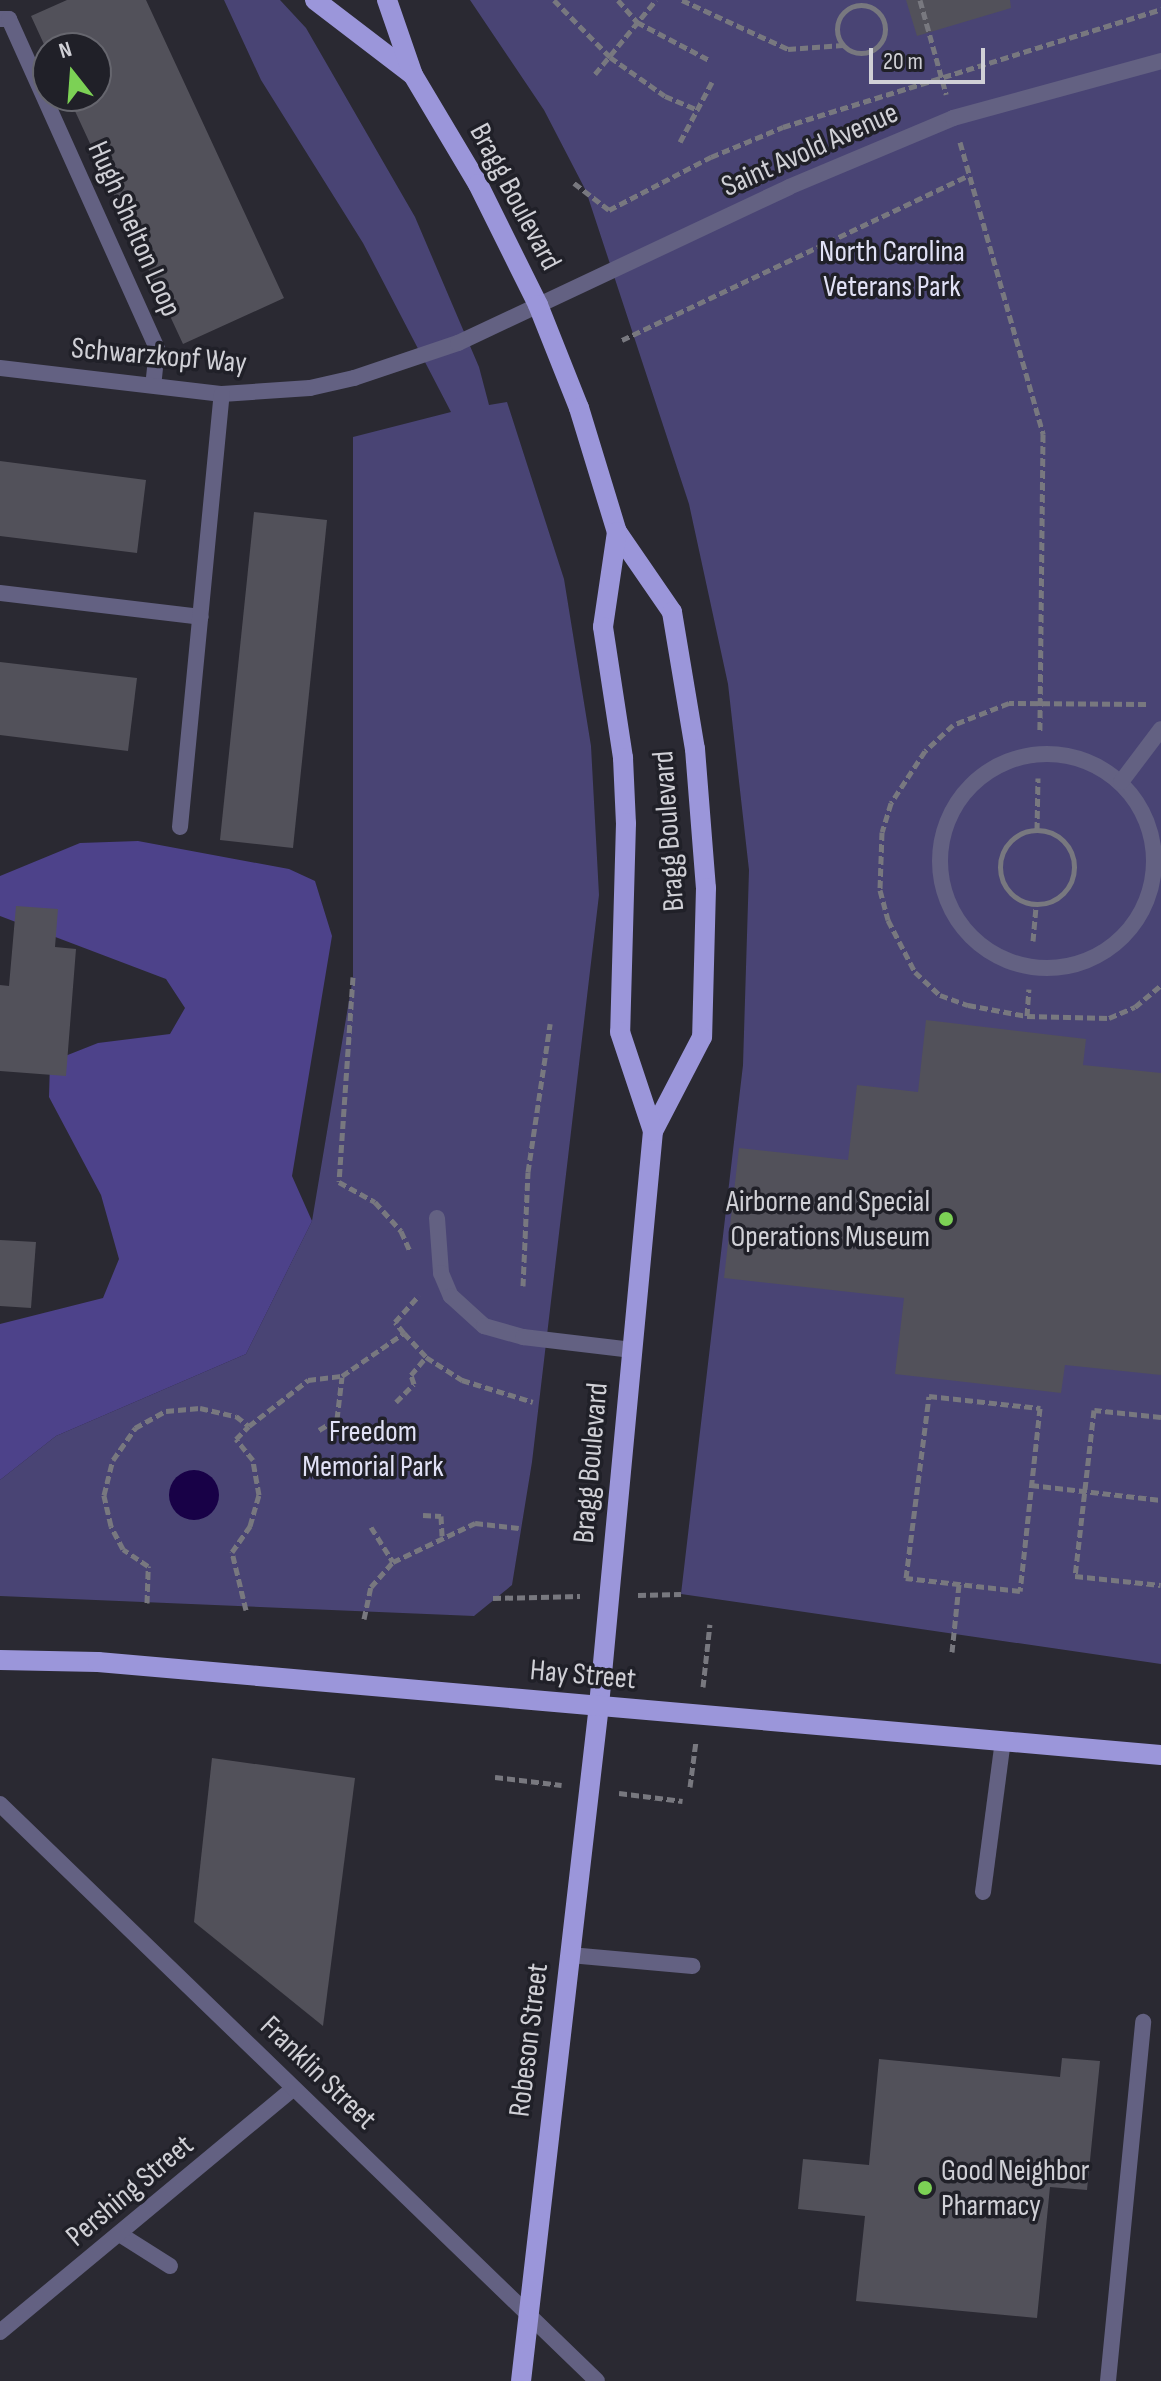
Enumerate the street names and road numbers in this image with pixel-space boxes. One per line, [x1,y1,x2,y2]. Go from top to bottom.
street label: Saint Avold Avenue [716,95,904,205]
street label: Bragg Boulevard [461,118,569,276]
street label: Hugh Shelton Loop [79,136,189,322]
street label: Schwarzkopf Way [70,330,248,382]
street label: Bragg Boulevard [645,750,693,912]
street label: Bragg Boulevard [566,1381,616,1545]
street label: Hay Street [529,1652,637,1698]
street label: Robeson Street [502,1961,556,2119]
street label: Franklin Street [252,2009,384,2137]
street label: Pershing Street [59,2127,201,2255]

